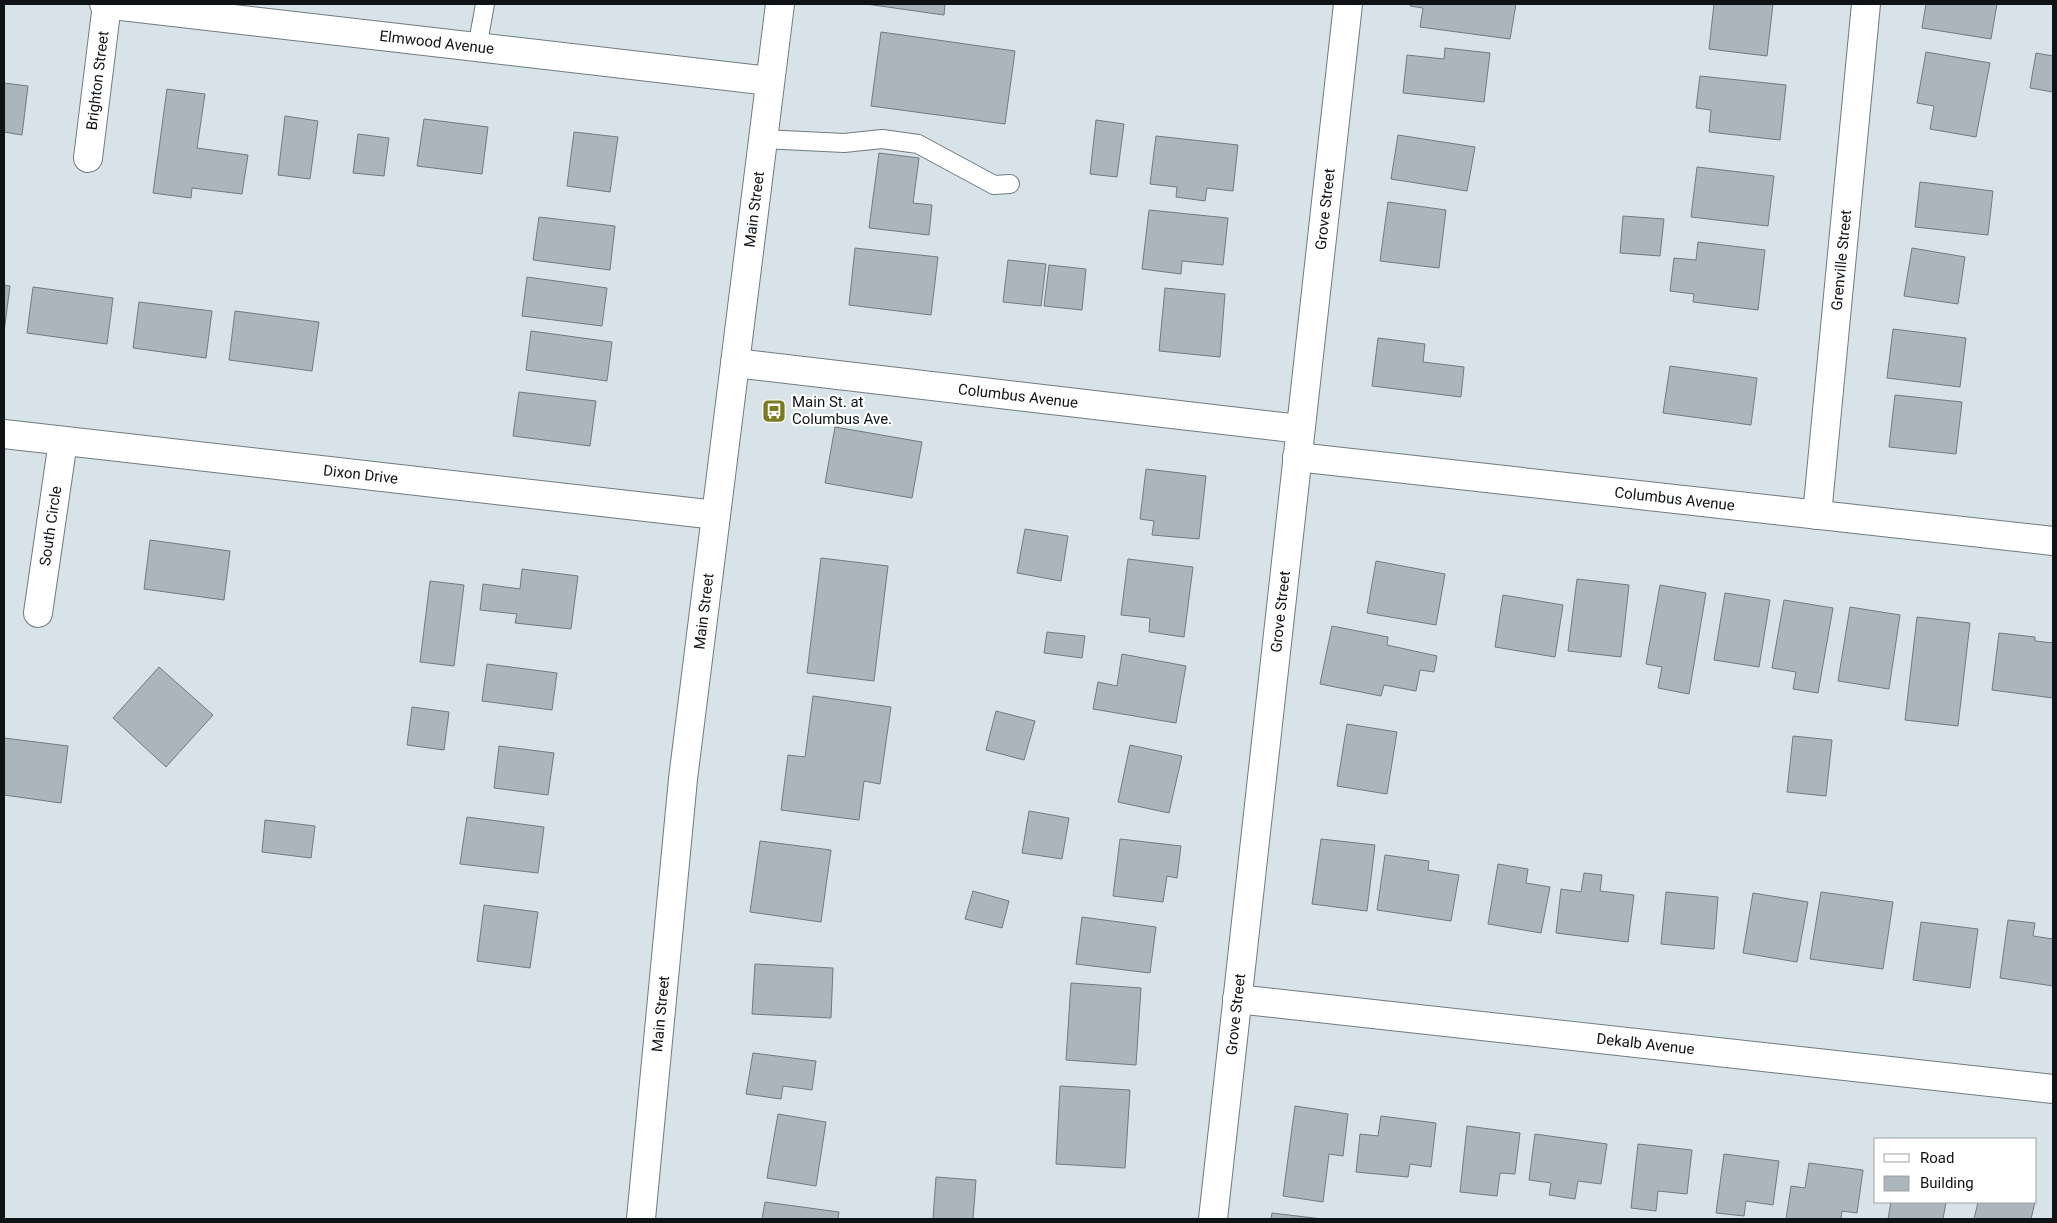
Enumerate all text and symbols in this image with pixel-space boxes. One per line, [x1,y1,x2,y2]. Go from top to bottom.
street label: Elmwood Avenue [379,27,495,58]
street label: Brighton Street [83,30,113,131]
street label: Grove Street [1312,167,1339,251]
street label: Main Street [741,170,768,249]
street label: Grenville Street [1828,209,1855,311]
street label: Columbus Avenue [957,380,1079,412]
place label: Main St. at Columbus Ave. [792,393,892,428]
bus stop icon: Main St. at Columbus Ave. [761,398,787,424]
street label: Dixon Drive [322,461,399,488]
street label: Columbus Avenue [1614,483,1736,515]
street label: South Circle [36,485,65,567]
street label: Grove Street [1267,570,1294,654]
street label: Main Street [690,572,718,650]
street label: Grove Street [1222,972,1249,1056]
street label: Main Street [648,975,673,1053]
street label: Dekalb Avenue [1596,1030,1696,1058]
legend [1874,1138,2037,1203]
text: Road [1920,1149,1954,1167]
text: Building [1920,1174,1974,1192]

